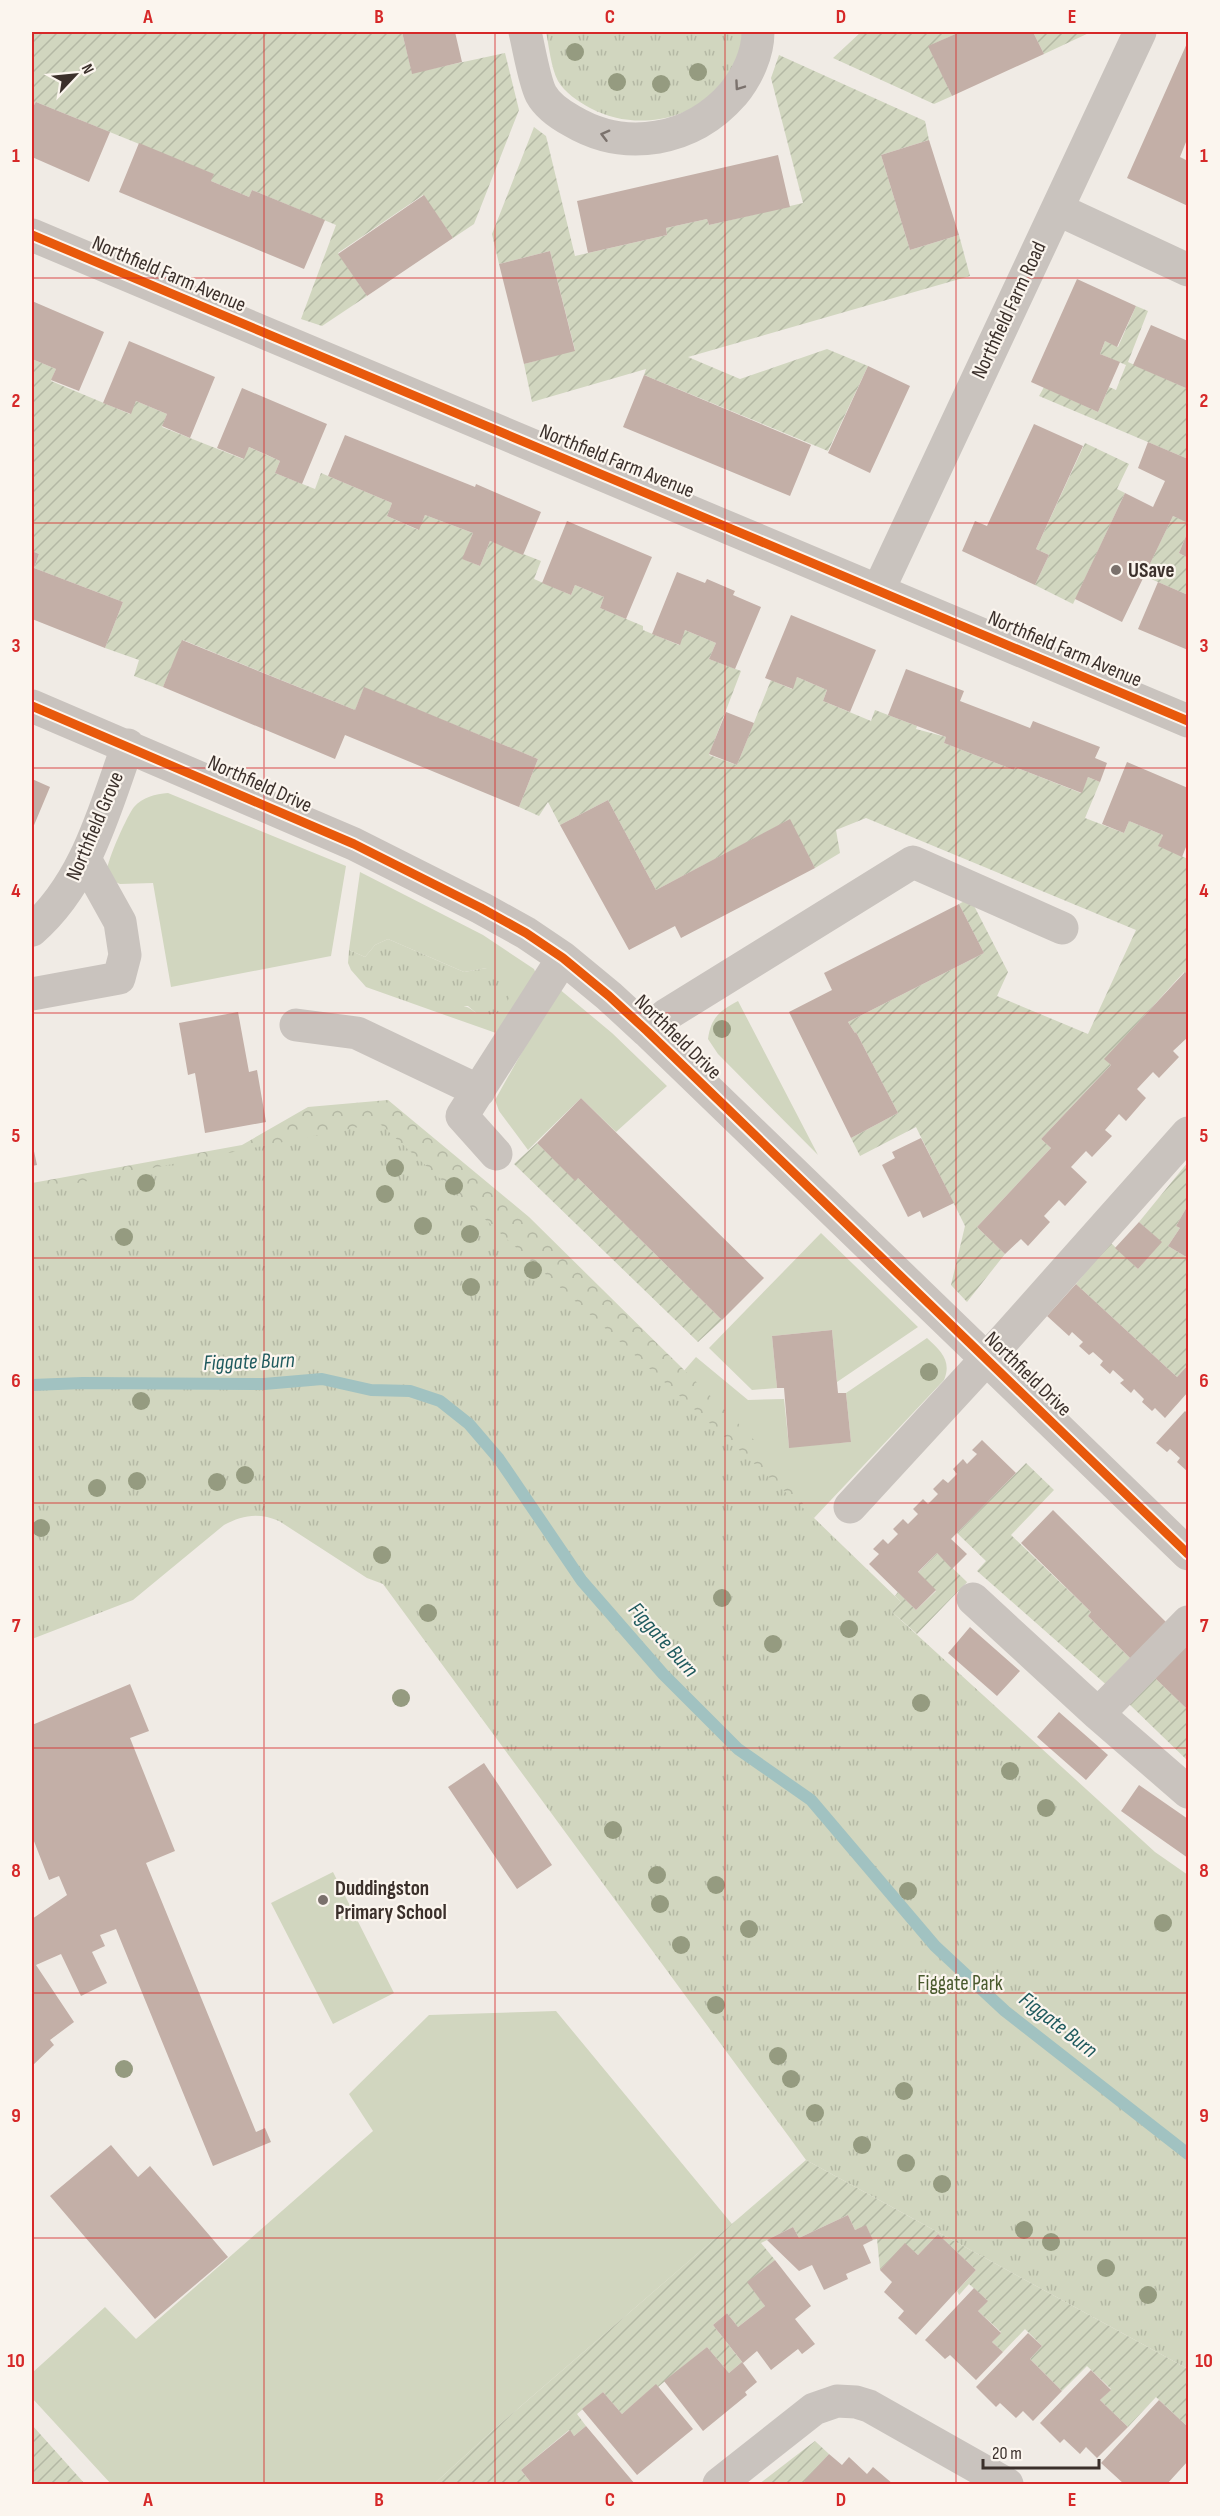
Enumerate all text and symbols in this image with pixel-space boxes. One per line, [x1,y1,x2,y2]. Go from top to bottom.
text: A [142,5,153,29]
text: B [374,5,384,29]
text: C [605,5,615,29]
text: D [836,5,846,29]
text: E [1068,5,1076,29]
north arrow [45,45,105,105]
text: N [77,61,98,77]
one-way arrow [735,79,746,90]
one-way arrow [600,129,610,142]
text: 1 [12,144,20,168]
text: 1 [1200,144,1208,168]
street label: Northfield Farm Avenue [88,230,250,318]
street label: Northfield Farm Road [966,238,1052,382]
text: 2 [12,389,20,413]
text: 2 [1200,389,1208,413]
street label: Northfield Farm Avenue [536,419,698,503]
place label: USave [1128,558,1174,583]
marker: USave [1109,563,1123,577]
street label: Northfield Farm Avenue [984,605,1146,693]
text: 3 [12,634,21,658]
text: 3 [1200,634,1209,658]
street label: Northfield Drive [204,750,316,818]
street label: Northfield Grove [61,768,129,884]
text: 4 [11,879,21,903]
text: 4 [1199,879,1209,903]
street label: Northfield Drive [629,989,727,1085]
text: 5 [12,1124,21,1148]
text: 5 [1200,1124,1209,1148]
street label: Northfield Drive [979,1326,1077,1422]
water label: Figgate Burn [203,1347,295,1377]
text: 6 [11,1369,21,1393]
text: 6 [1199,1369,1209,1393]
water label: Figgate Burn [622,1597,704,1683]
text: 7 [12,1614,21,1638]
text: 7 [1200,1614,1209,1638]
text: 8 [11,1859,21,1883]
text: 8 [1199,1859,1209,1883]
place label: Duddingston Primary School [335,1876,447,1925]
marker: Duddingston Primary School [316,1893,330,1907]
park label: Figgate Park [917,1971,1003,1996]
water label: Figgate Burn [1014,1986,1102,2064]
text: 9 [11,2104,21,2128]
text: 9 [1199,2104,1209,2128]
text: 10 [7,2349,25,2373]
text: 10 [1195,2349,1213,2373]
scale bar [983,2432,1098,2470]
text: 20 m [992,2443,1022,2464]
text: A [142,2488,153,2512]
text: B [374,2488,384,2512]
text: C [605,2488,615,2512]
text: D [836,2488,846,2512]
text: E [1068,2488,1076,2512]

